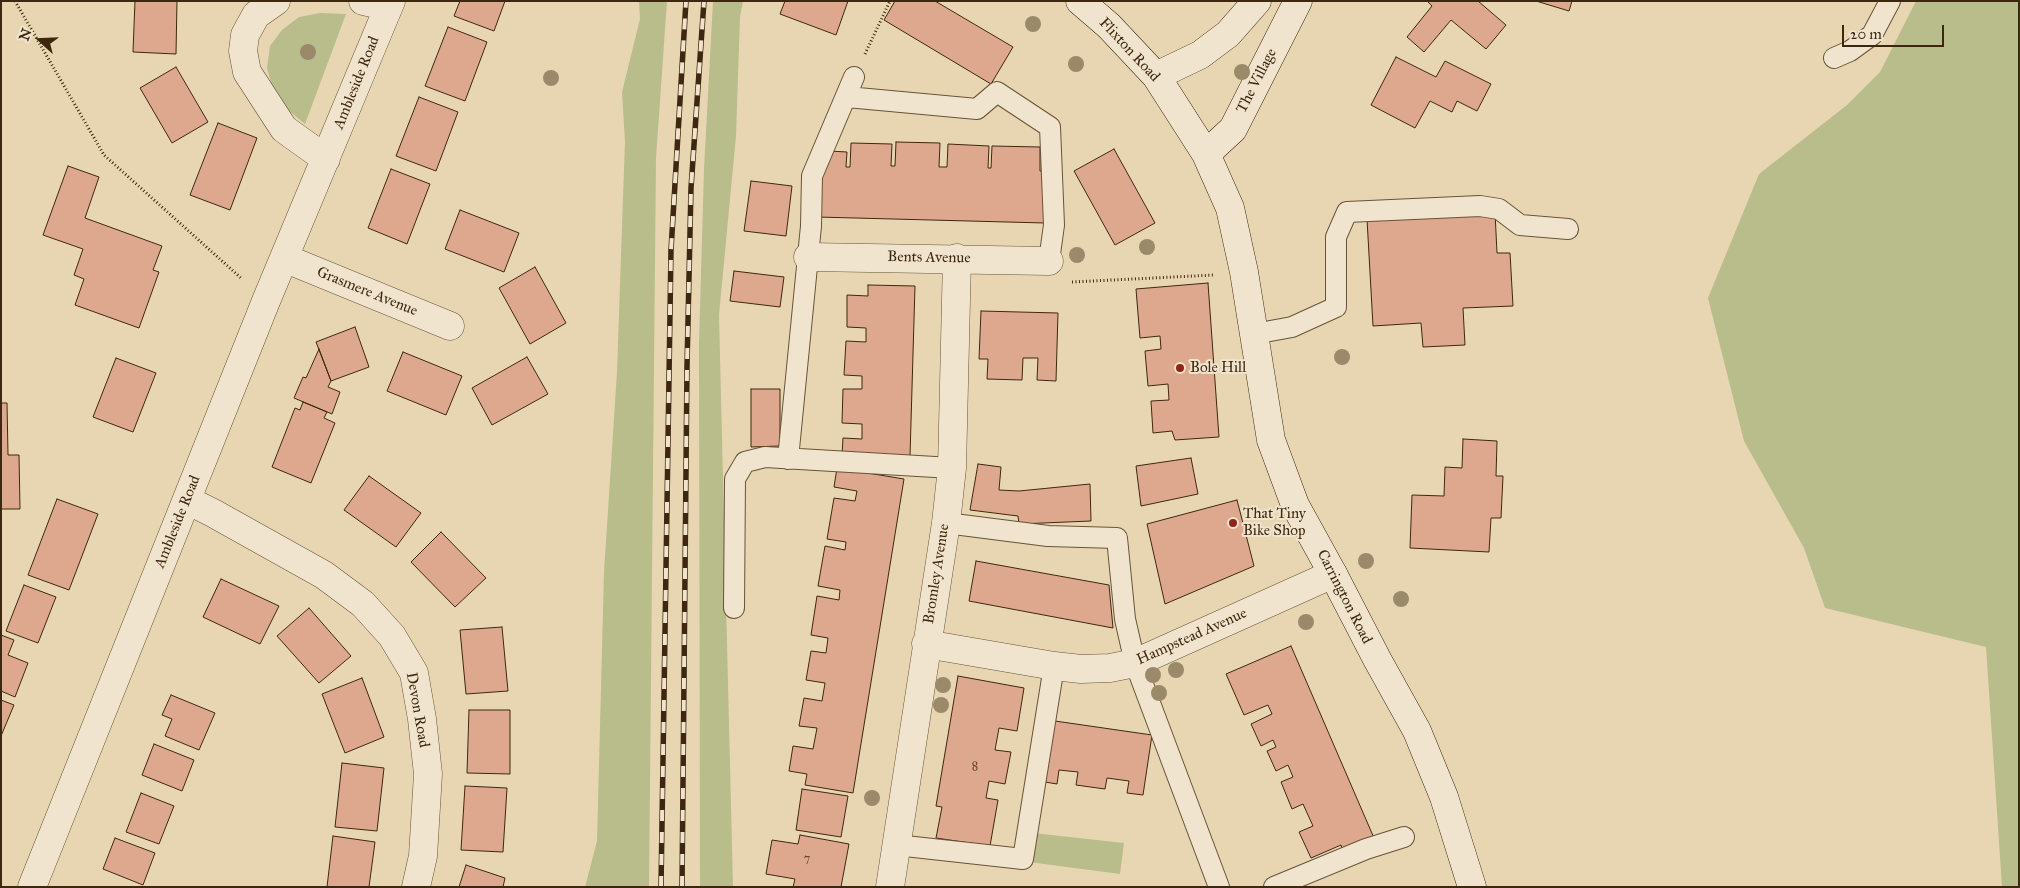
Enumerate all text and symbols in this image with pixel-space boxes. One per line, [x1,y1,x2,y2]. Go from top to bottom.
street label: Flixton Road [1095,14,1163,86]
north arrow [15,15,65,65]
scale bar [1845,15,1948,47]
text: 20 m [1850,25,1882,43]
text: N [15,26,35,43]
street label: Ambleside Road [330,34,384,132]
street label: The Village [1233,46,1281,116]
street label: Bents Avenue [887,248,971,268]
street label: Grasmere Avenue [314,264,420,320]
place label: Bole Hill [1190,359,1246,377]
marker: Bole Hill [1174,362,1186,374]
street label: Ambleside Road [151,473,205,571]
place label: That Tiny Bike Shop [1243,505,1306,540]
marker: That Tiny Bike Shop [1227,517,1239,529]
street label: Bromley Avenue [920,523,954,625]
street label: Carrington Road [1313,547,1375,647]
street label: Hampstead Avenue [1134,605,1250,669]
street label: Devon Road [402,671,432,749]
house number: 8 [972,760,978,774]
house number: 7 [804,852,810,866]

